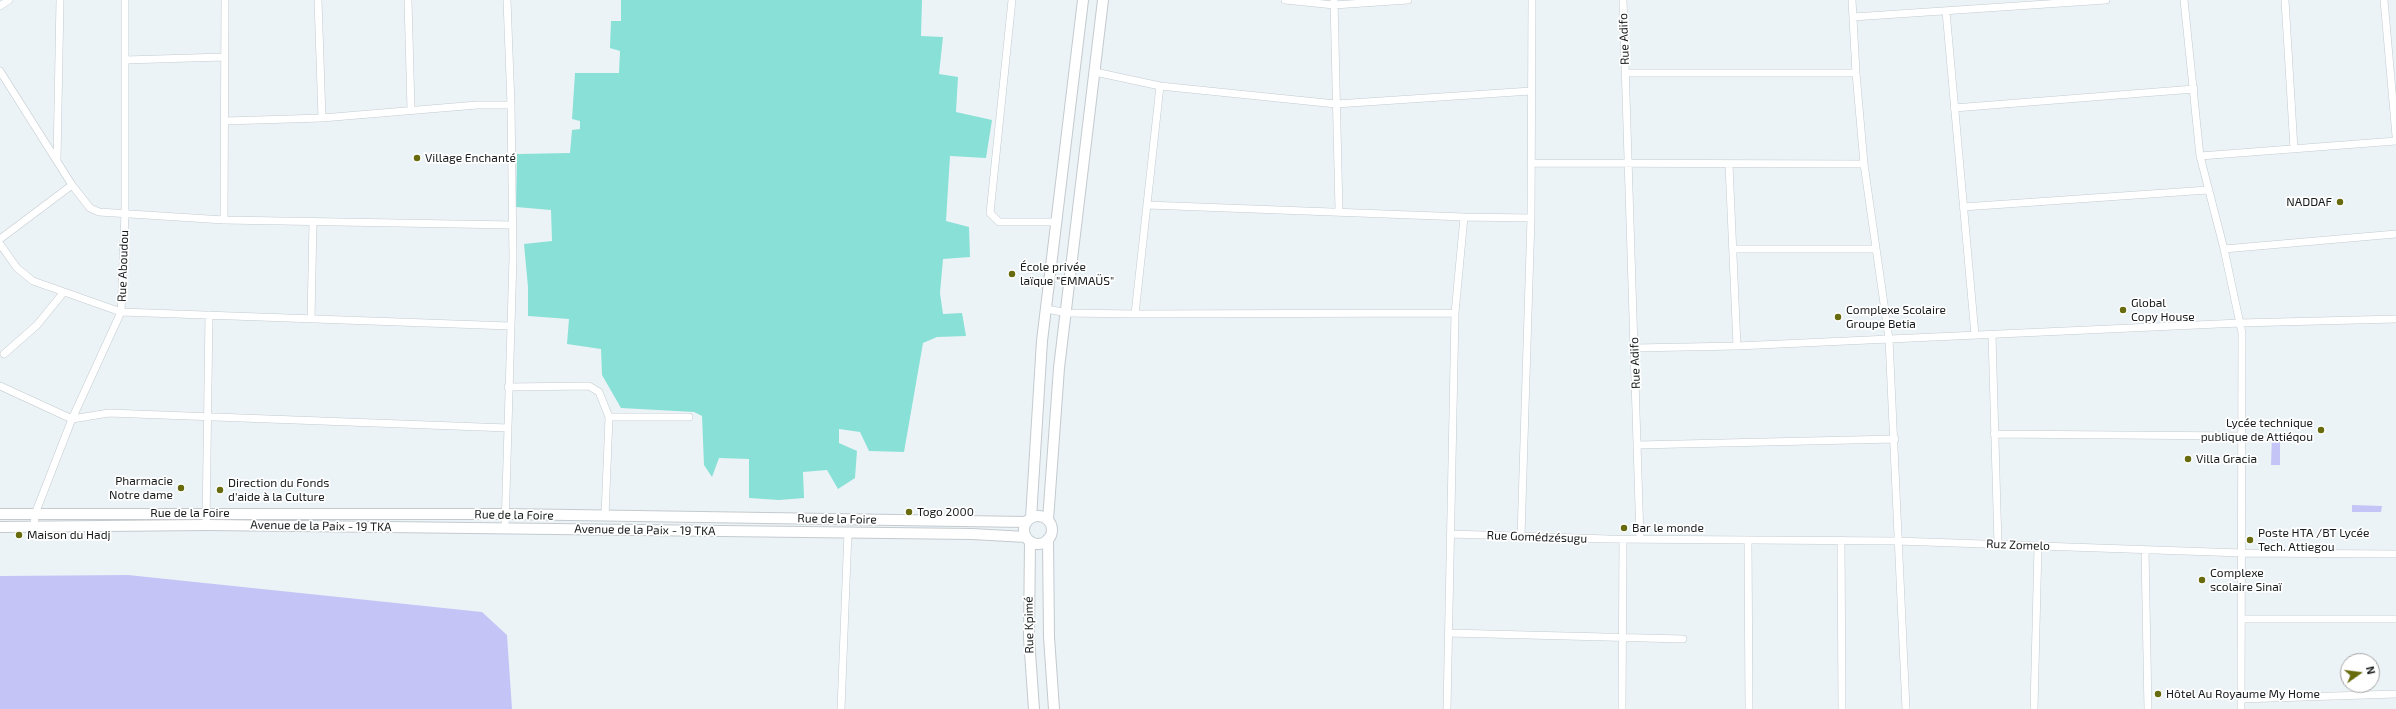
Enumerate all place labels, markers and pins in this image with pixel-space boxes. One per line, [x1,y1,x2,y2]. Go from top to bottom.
place label: Village Enchanté [425,151,516,165]
marker: Village Enchanté [412,153,422,163]
place label: NADDAF [2286,195,2332,209]
marker: NADDAF [2335,197,2345,207]
place label: École privée laïque "EMMAÜS" [1020,260,1114,288]
marker: École privée laïque "EMMAÜS" [1007,269,1017,279]
place label: Global Copy House [2131,296,2195,324]
place label: Complexe Scolaire Groupe Betia [1846,303,1946,331]
marker: Global Copy House [2118,305,2128,315]
marker: Complexe Scolaire Groupe Betia [1833,312,1843,322]
place label: Lycée technique publique de Attiéqou [2201,416,2313,444]
marker: Lycée technique publique de Attiéqou [2316,425,2326,435]
place label: Villa Gracia [2196,452,2257,466]
marker: Villa Gracia [2183,454,2193,464]
place label: Pharmacie Notre dame [109,474,173,502]
place label: Direction du Fonds d'aide à la Culture [228,476,329,504]
marker: Pharmacie Notre dame [176,483,186,493]
marker: Direction du Fonds d'aide à la Culture [215,485,225,495]
place label: Togo 2000 [917,505,974,519]
marker: Togo 2000 [904,507,914,517]
place label: Bar le monde [1632,521,1704,535]
marker: Bar le monde [1619,523,1629,533]
place label: Poste HTA /BT Lycée Tech. Attiegou [2258,526,2369,554]
place label: Maison du Hadj [27,528,111,542]
marker: Maison du Hadj [14,530,24,540]
marker: Poste HTA /BT Lycée Tech. Attiegou [2245,535,2255,545]
place label: Complexe scolaire Sinaï [2210,566,2282,594]
marker: Complexe scolaire Sinaï [2197,575,2207,585]
place label: Hôtel Au Royaume My Home [2166,687,2320,701]
marker: Hôtel Au Royaume My Home [2153,689,2163,699]

